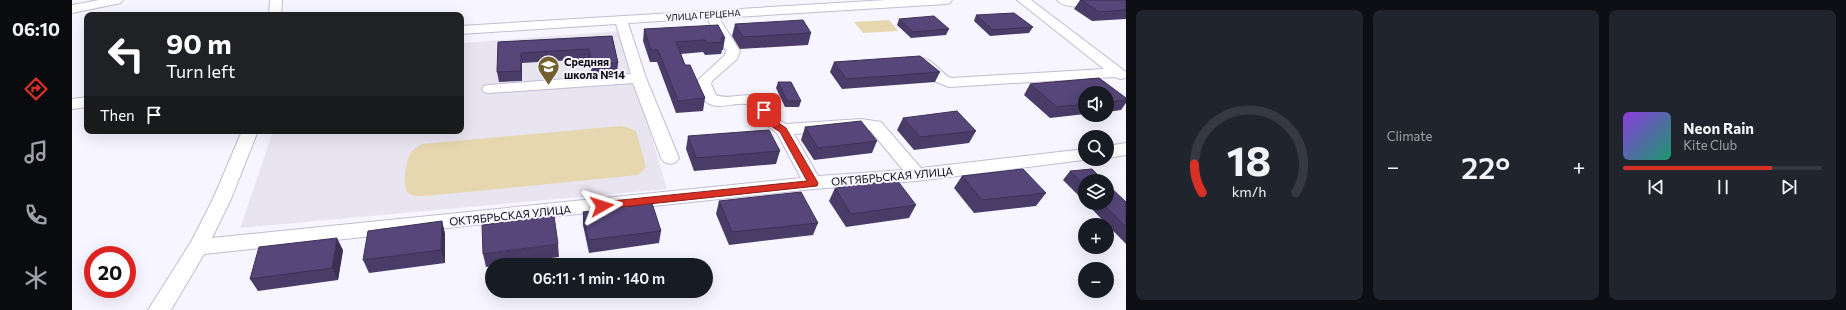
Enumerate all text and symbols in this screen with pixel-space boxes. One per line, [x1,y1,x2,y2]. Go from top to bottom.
street label: УЛИЦА ГЕРЦЕНА [665,7,741,23]
text: 06:10 [12,18,60,40]
text: 90 m [166,26,232,60]
icon: left [100,28,152,80]
school or university icon: Средняя школа №14 [536,54,562,87]
place label: Средняя школа №14 [564,55,625,81]
text: Turn left [166,60,235,82]
icon: directions [22,75,50,103]
map controls [1078,86,1114,298]
button: sound [1078,86,1114,122]
pin [747,93,781,127]
icon: arrive [753,99,775,121]
icon: arrive [143,104,165,126]
text: Then [100,106,135,124]
text: Neon Rain [1683,119,1754,137]
text: Climate [1387,128,1432,144]
button: search [1078,130,1114,166]
text: 18 [1227,134,1272,185]
text: Kite Club [1683,137,1737,153]
icon: music [22,138,50,166]
text: 22° [1461,148,1510,185]
text: − [1387,153,1399,180]
text: + [1572,153,1585,180]
street label: ОКТЯБРЬСКАЯ УЛИЦА [831,164,954,188]
button: layers [1078,174,1114,210]
icon: previous [1645,176,1667,198]
icon: pause [1712,176,1734,198]
icon: next [1778,176,1800,198]
text: km/h [1232,182,1267,200]
position arrow [581,185,623,227]
icon: phone [22,201,50,229]
street label: ОКТЯБРЬСКАЯ УЛИЦА [448,202,572,228]
button: + [1078,218,1114,254]
speed limit sign: 20 [84,246,136,298]
button: − [1078,262,1114,298]
icon: climate [22,264,50,292]
text: 06:11 · 1 min · 140 m [533,269,665,287]

